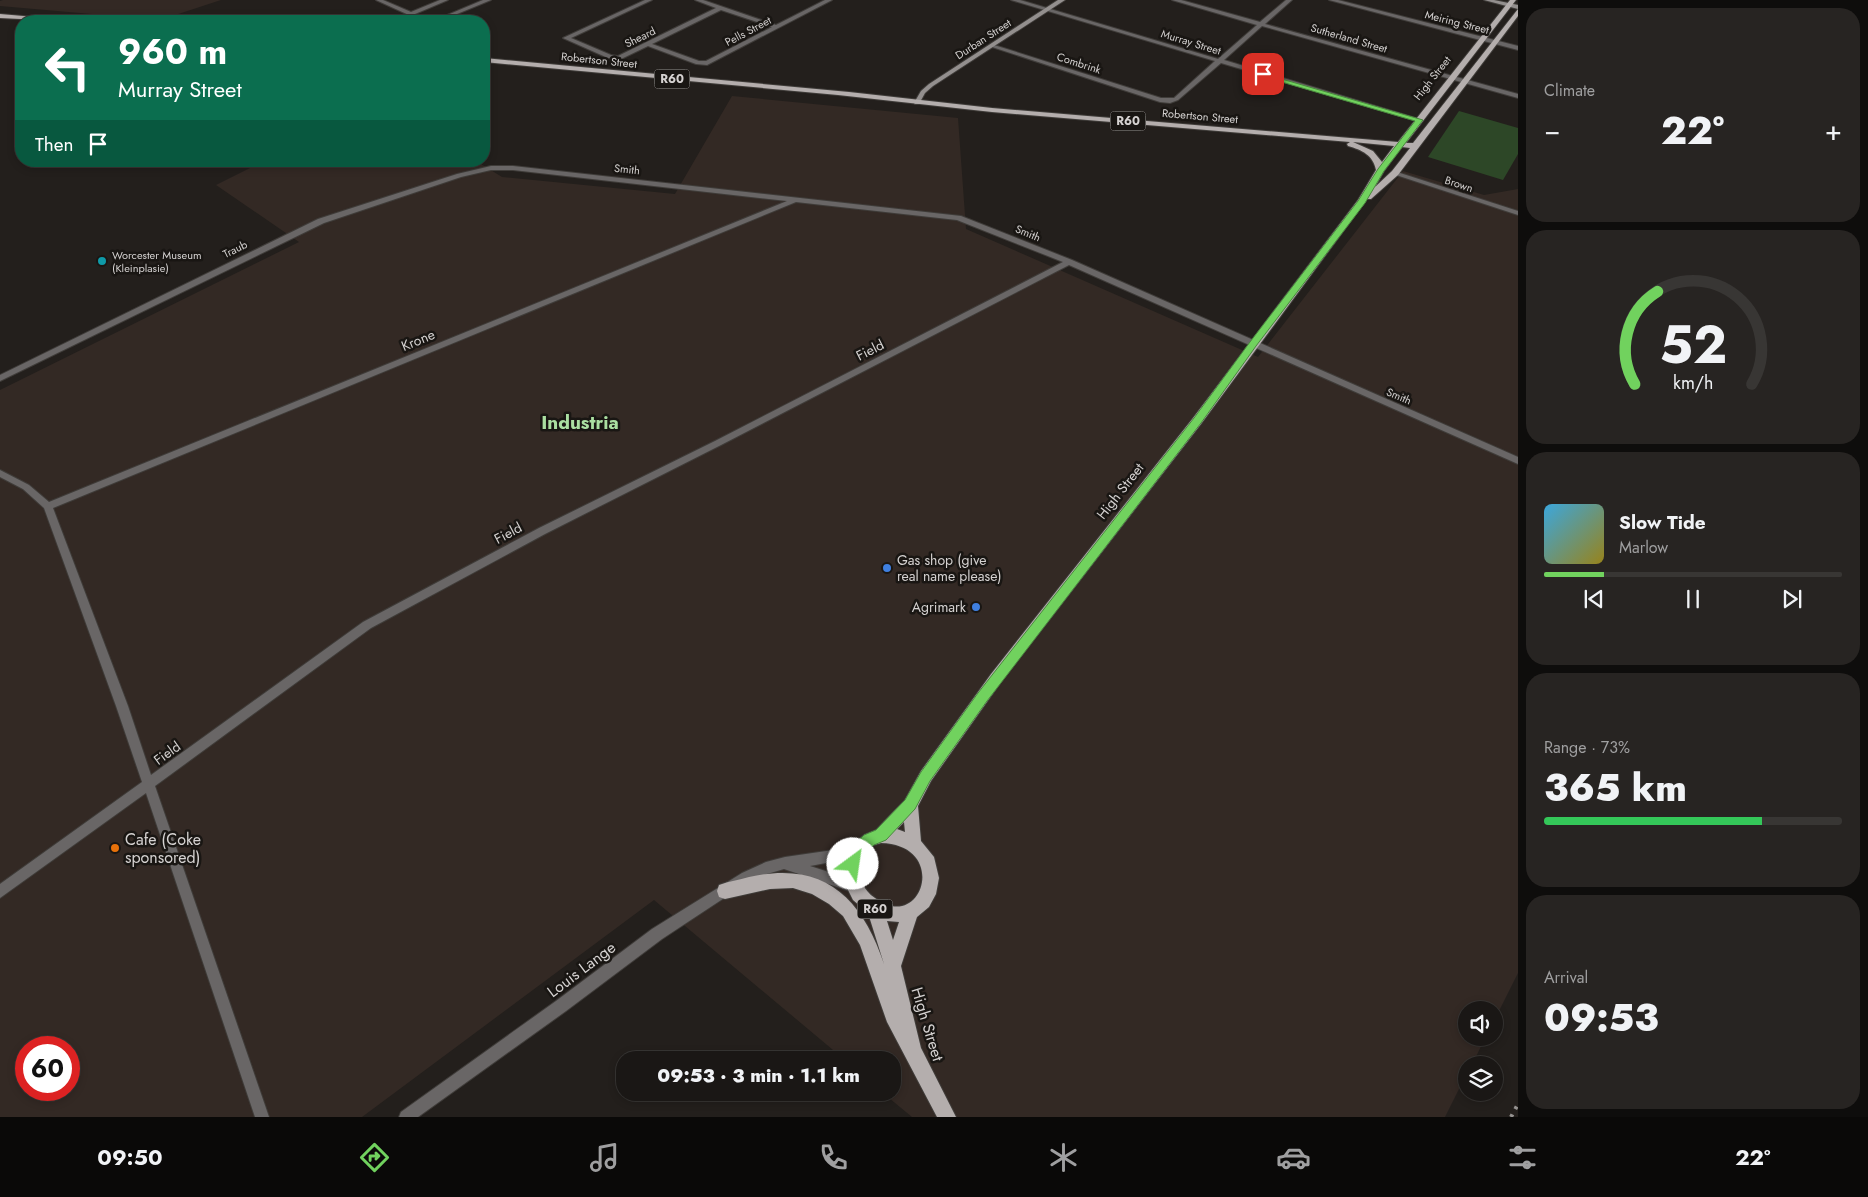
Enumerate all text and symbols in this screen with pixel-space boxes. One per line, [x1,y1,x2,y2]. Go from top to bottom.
street label: Meiring Street [1423,6,1491,38]
street label: Pells Street [722,12,774,50]
street label: Durban Street [952,15,1014,63]
street label: Sutherland Street [1309,19,1390,57]
street label: Sheard [622,23,658,51]
street label: Murray Street [1159,25,1223,59]
text: 960 m [118,27,227,77]
icon: left [35,35,100,100]
street label: Robertson Street [560,48,638,72]
street label: Combrink [1055,48,1103,78]
street label: High Street [1410,52,1455,104]
pin [1242,53,1284,95]
icon: arrive [1249,60,1277,88]
road number: R60 [654,70,690,88]
text: Murray Street [118,73,242,105]
text: Climate [1544,79,1595,102]
text: 22° [1661,103,1724,158]
street label: Robertson Street [1161,105,1239,127]
text: − [1544,110,1561,151]
text: + [1825,110,1842,151]
road number: R60 [1110,112,1146,130]
icon: arrive [84,130,112,158]
text: Then [35,131,74,158]
street label: Smith [613,160,641,178]
street label: Brown [1443,172,1475,196]
street label: Smith [1013,221,1043,245]
street label: Traub [220,236,250,262]
place label: Worcester Museum (Kleinplasie) [112,247,202,276]
marker: Worcester Museum (Kleinplasie) [96,255,108,267]
text: 52 [1659,307,1727,383]
street label: Krone [398,324,438,356]
street label: Field [853,334,887,366]
text: km/h [1673,370,1713,396]
street label: Smith [1384,384,1414,408]
district label: Industria [541,409,619,436]
street label: High Street [1092,458,1149,523]
text: Slow Tide [1619,509,1706,536]
street label: Field [490,517,526,549]
text: Marlow [1619,536,1668,559]
place label: Gas shop (give real name please) [897,550,1002,586]
marker: Gas shop (give real name please) [881,562,893,574]
icon: previous [1580,585,1608,613]
icon: pause [1679,585,1707,613]
icon: next [1778,585,1806,613]
place label: Agrimark [912,597,967,617]
marker: Agrimark [970,601,982,613]
street label: Field [149,736,185,770]
text: Range · 73% [1544,736,1630,759]
text: 365 km [1544,760,1687,815]
place label: Cafe (Coke sponsored) [125,828,201,869]
position arrow [826,837,878,889]
marker: Cafe (Coke sponsored) [109,842,121,854]
road number: R60 [858,900,892,919]
street label: Louis Lange [542,936,620,1003]
text: Arrival [1544,966,1588,989]
street label: High Street [905,984,950,1064]
text: 09:53 [1544,990,1659,1045]
map controls [1458,1001,1503,1101]
button: sound [1458,1001,1503,1046]
speed limit sign: 60 [15,1036,80,1101]
button: layers [1458,1056,1503,1101]
text: 09:53 · 3 min · 1.1 km [657,1062,860,1089]
icon: directions [357,1140,392,1175]
icon: music [587,1140,622,1175]
icon: phone [816,1140,851,1175]
icon: climate [1046,1140,1081,1175]
icon: car [1276,1140,1311,1175]
icon: filters [1505,1140,1540,1175]
text: 09:50 [97,1141,162,1173]
text: 22° [1735,1141,1771,1173]

